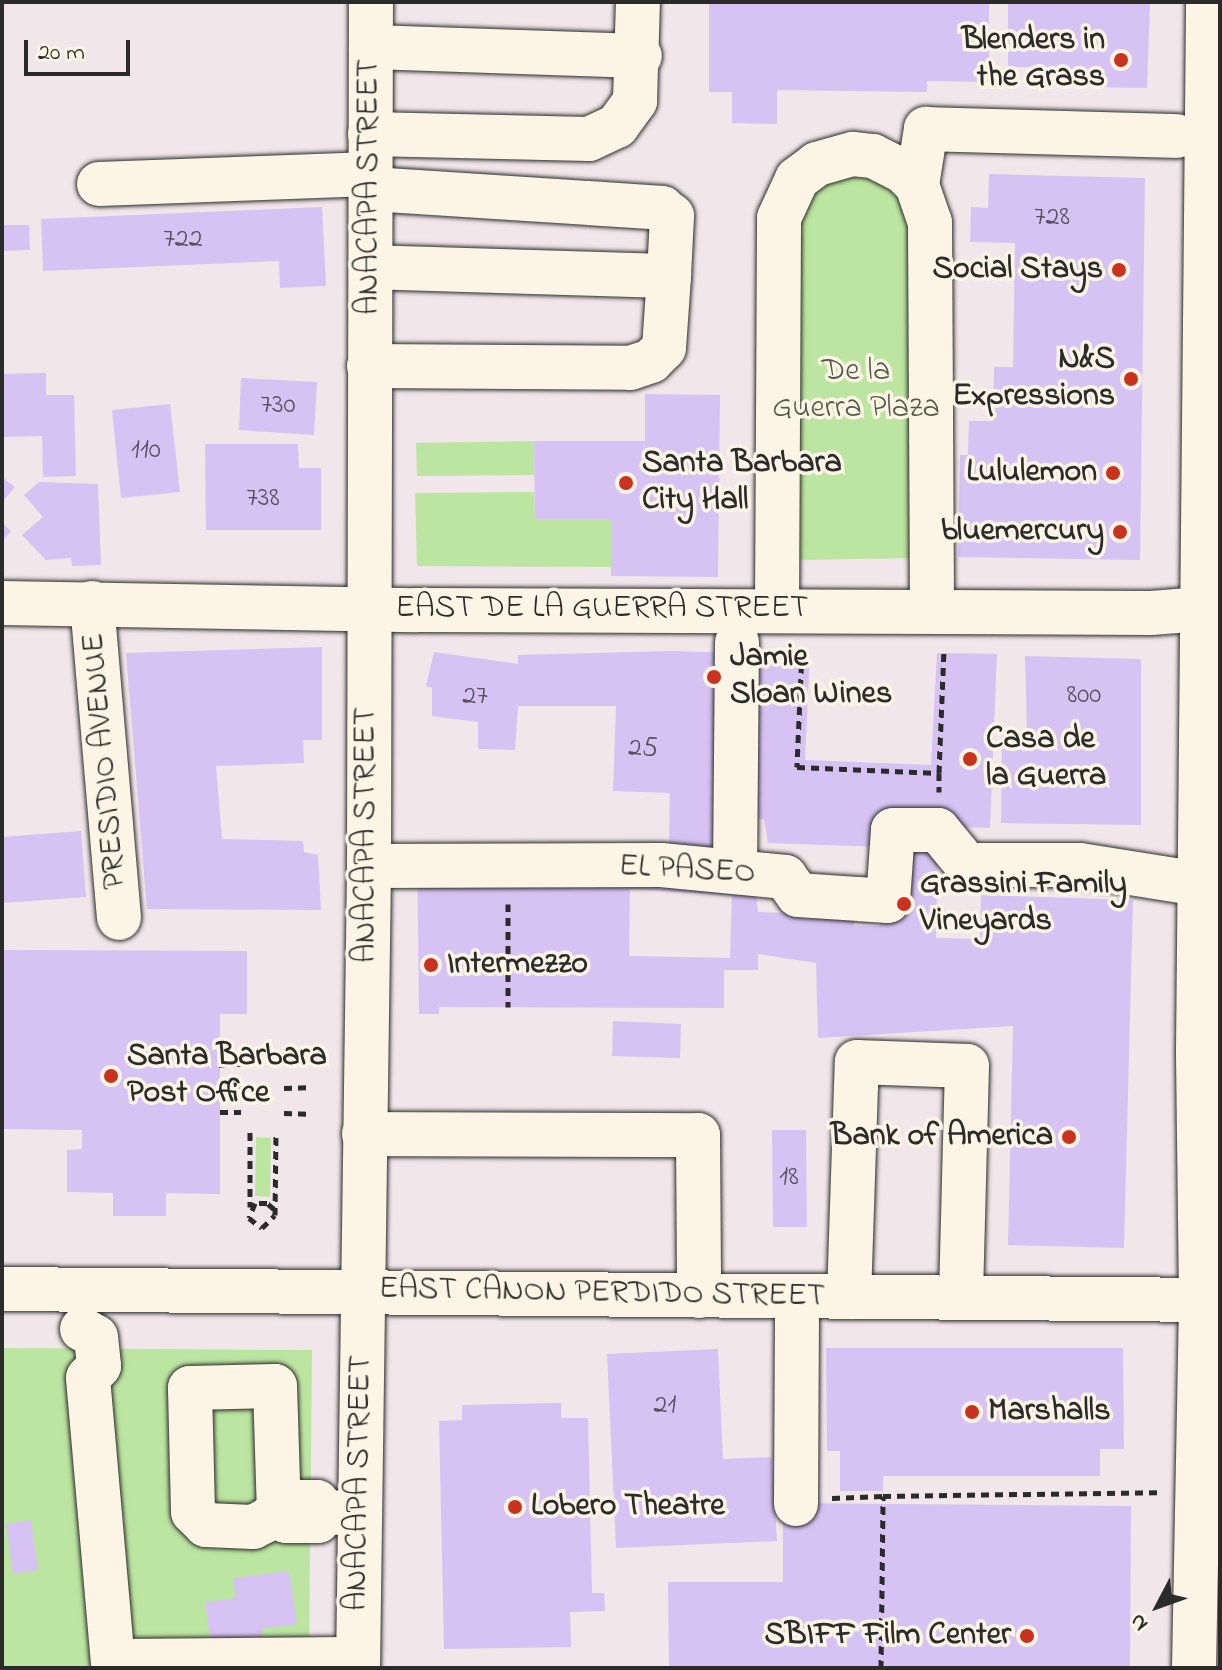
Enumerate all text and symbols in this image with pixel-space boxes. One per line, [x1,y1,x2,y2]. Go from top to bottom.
place label: Blenders in the Grass [962,23,1105,98]
scale bar [28,24,134,74]
text: 20 m [38,36,85,71]
marker: Blenders in the Grass [1112,51,1130,69]
street label: ANACAPA STREET [351,59,389,315]
house number: 728 [1034,201,1070,235]
house number: 722 [163,223,203,257]
place label: Social Stays [933,251,1103,289]
marker: Social Stays [1110,261,1128,279]
place label: N&S Expressions [953,342,1115,417]
park label: De la Guerra Plaza [772,354,940,429]
marker: N&S Expressions [1122,370,1140,388]
house number: 730 [260,389,296,423]
house number: 110 [131,434,161,468]
place label: Santa Barbara City Hall [642,446,842,521]
place label: Lululemon [966,454,1097,492]
marker: Lululemon [1104,464,1122,482]
marker: Santa Barbara City Hall [617,474,635,492]
house number: 738 [246,482,280,516]
place label: bluemercury [941,513,1104,551]
marker: bluemercury [1111,523,1129,541]
street label: EAST DE LA GUERRA STREET [396,590,808,628]
street label: PRESIDIO AVENUE [76,631,136,891]
place label: Jamie Sloan Wines [730,640,892,715]
marker: Jamie Sloan Wines [705,668,723,686]
house number: 800 [1067,679,1101,713]
house number: 27 [462,680,488,714]
street label: ANACAPA STREET [348,707,386,963]
place label: Casa de la Guerra [986,722,1106,797]
house number: 25 [628,732,658,766]
marker: Casa de la Guerra [961,750,979,768]
street label: EL PASEO [618,848,756,894]
place label: Grassini Family Vineyards [920,867,1127,942]
marker: Grassini Family Vineyards [895,895,913,913]
place label: Intermezzo [447,946,588,984]
marker: Intermezzo [422,956,440,974]
place label: Santa Barbara Post Office [127,1039,327,1114]
marker: Santa Barbara Post Office [102,1067,120,1085]
place label: Bank of America [831,1118,1053,1156]
marker: Bank of America [1060,1128,1078,1146]
house number: 18 [779,1161,799,1195]
street label: EAST CANON PERDIDO STREET [378,1271,826,1317]
street label: ANACAPA STREET [339,1355,381,1611]
house number: 21 [654,1389,676,1423]
place label: Marshalls [988,1393,1110,1431]
marker: Marshalls [963,1403,981,1421]
place label: Lobero Theatre [531,1488,724,1526]
marker: Lobero Theatre [506,1498,524,1516]
north arrow [1118,1566,1198,1646]
text: N [1123,1606,1157,1638]
place label: SBIFF Film Center [765,1617,1011,1655]
marker: SBIFF Film Center [1018,1627,1036,1645]

